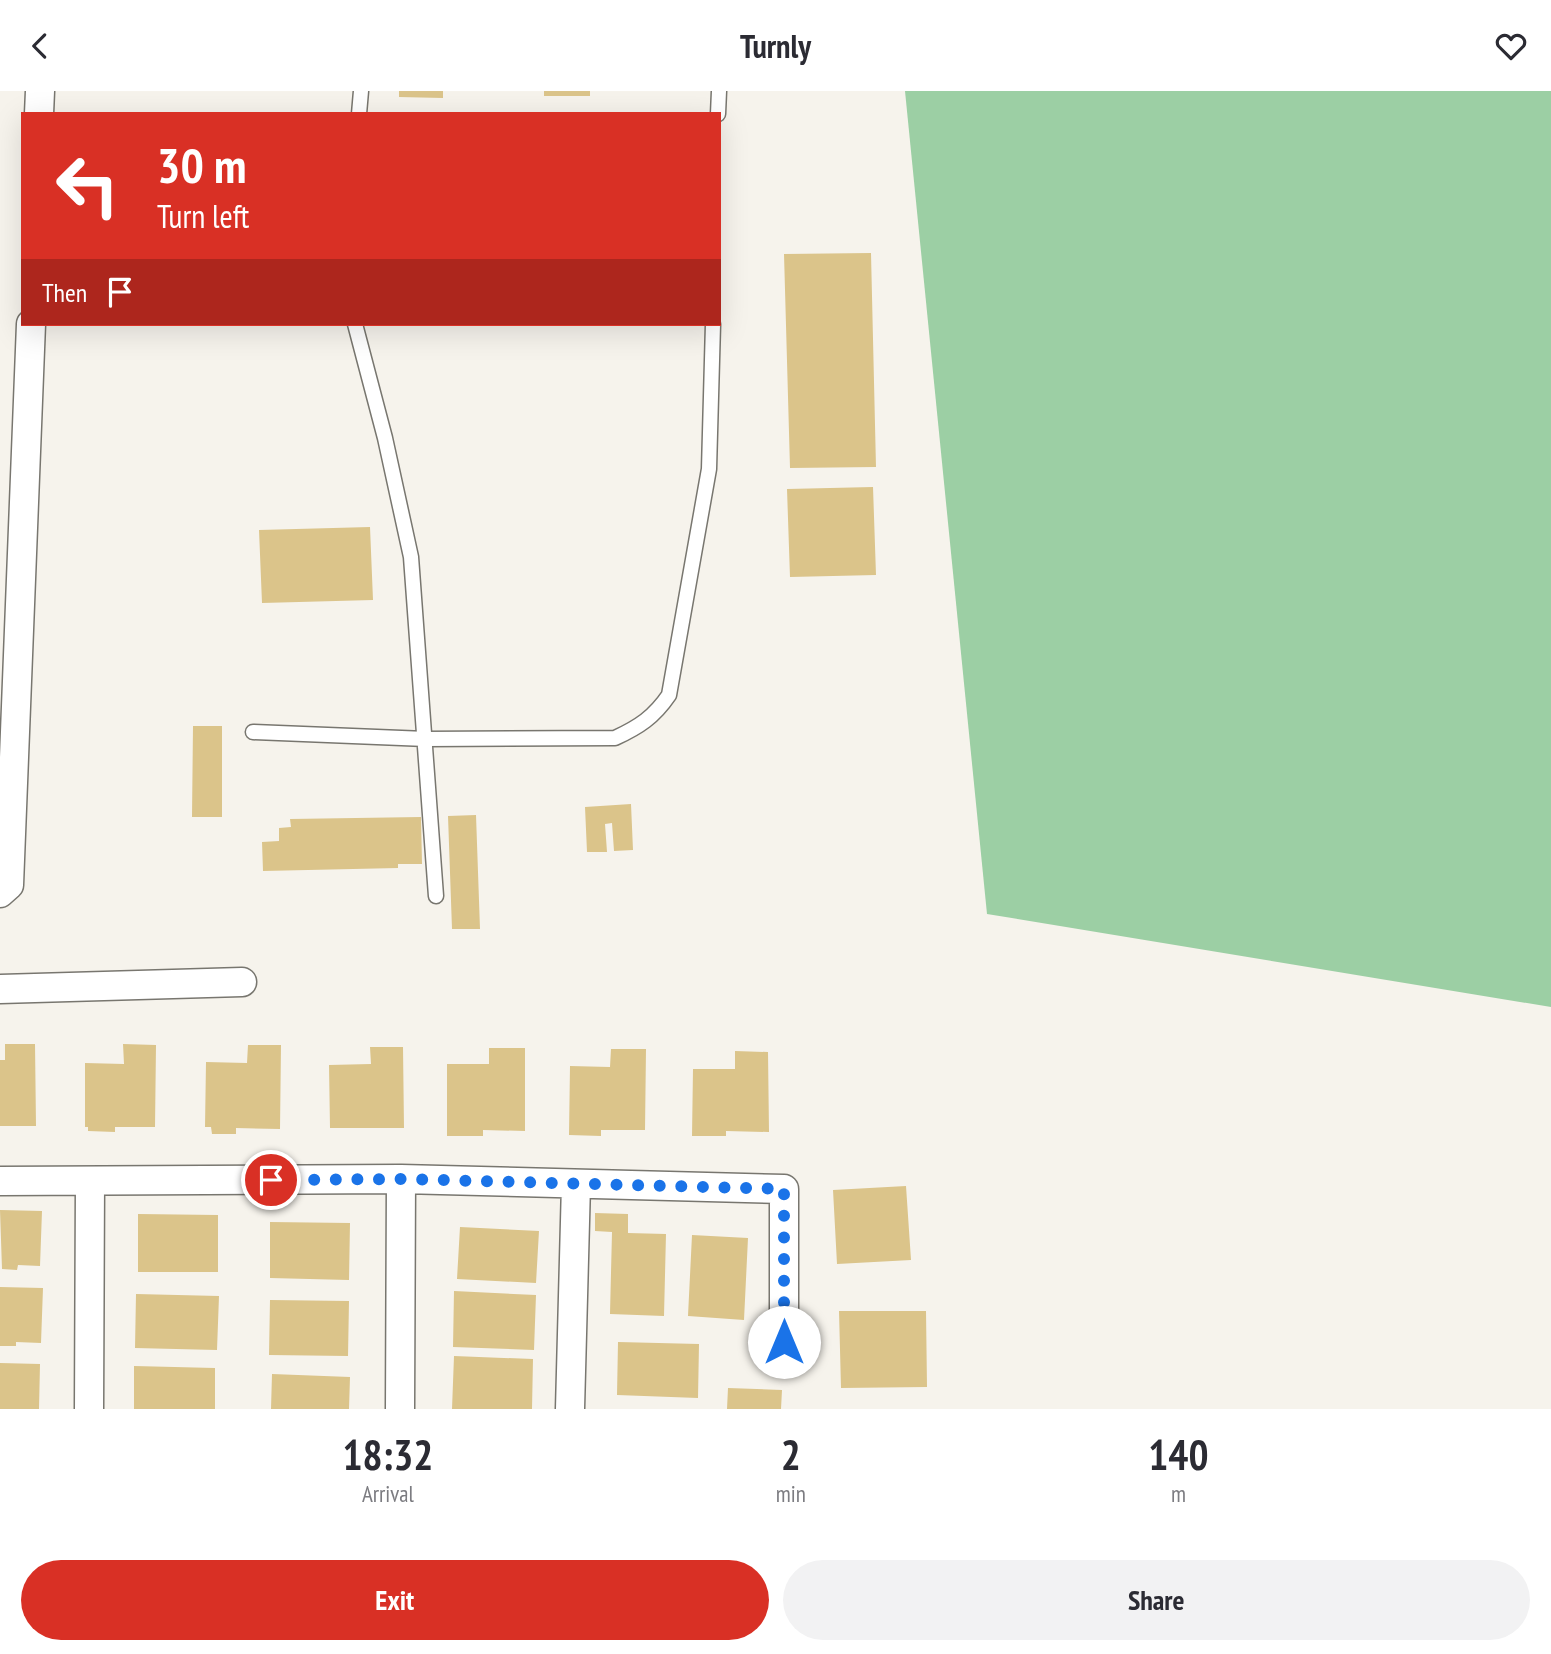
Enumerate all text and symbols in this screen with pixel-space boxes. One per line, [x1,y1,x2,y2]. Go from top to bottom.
text: Turnly [740,25,811,67]
icon: back [21,27,59,65]
icon: heart [1492,27,1530,65]
text: 30 m [157,133,246,197]
icon: left [42,140,133,231]
text: Turn left [157,195,249,237]
icon: arrive [101,273,139,311]
text: Then [42,276,87,309]
pin [241,1150,301,1210]
icon: arrive [252,1161,290,1199]
position arrow [747,1305,821,1379]
text: 18:32 [342,1427,433,1482]
text: 2 [781,1427,801,1482]
text: 140 [1148,1427,1209,1482]
text: Arrival [362,1479,414,1508]
text: min [776,1479,806,1508]
text: m [1171,1479,1186,1508]
button: Exit [21,1560,769,1640]
button: Share [783,1560,1530,1640]

